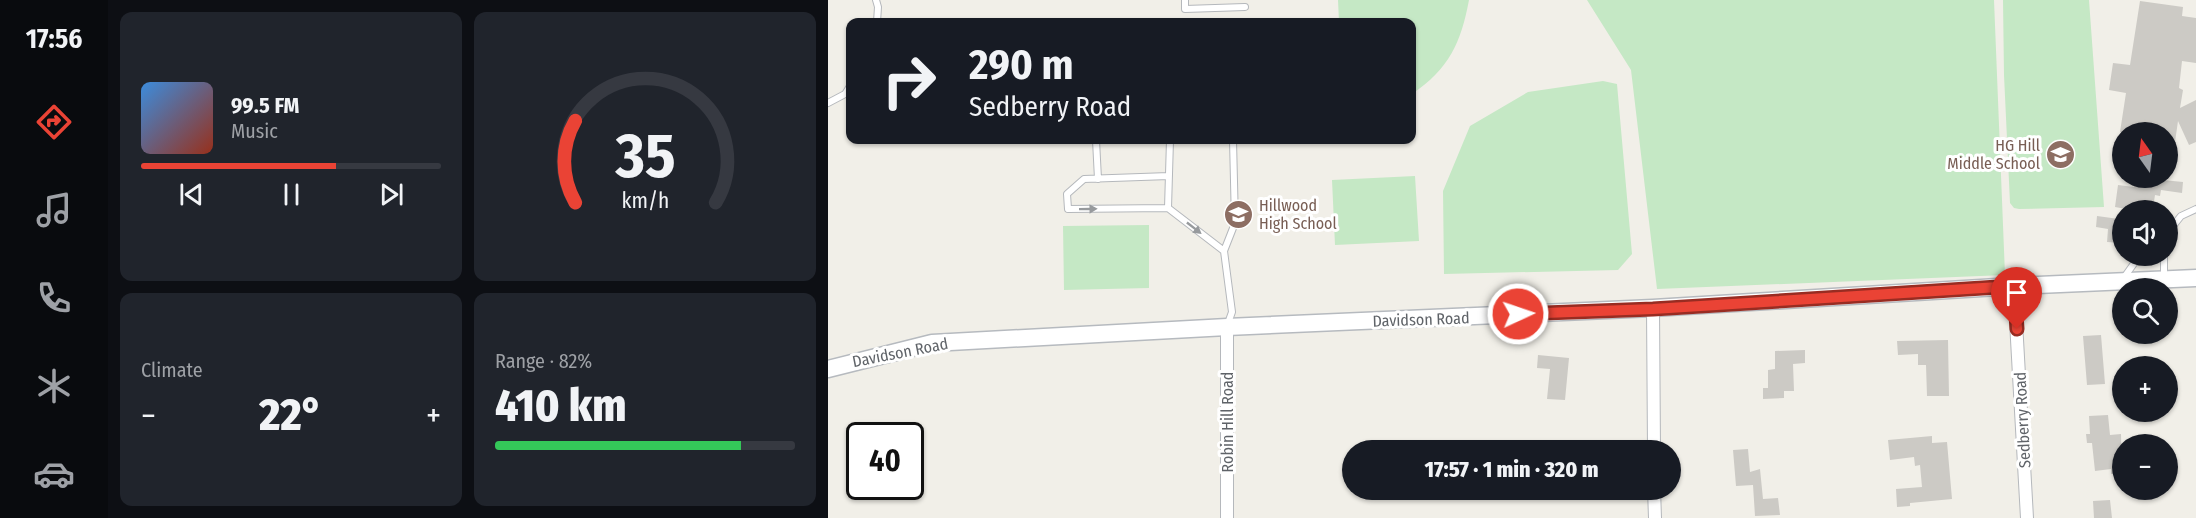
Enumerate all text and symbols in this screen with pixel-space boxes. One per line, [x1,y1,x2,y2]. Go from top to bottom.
text: 17:56 [26,23,82,55]
text: 290 m [969,40,1074,90]
icon: right [870,42,948,120]
text: Sedberry Road [969,91,1131,123]
text: 99.5 FM [231,92,299,119]
icon: directions [33,101,75,143]
text: Music [231,119,278,143]
text: 35 [614,120,675,195]
north arrow [2112,122,2178,188]
map controls [2112,122,2178,500]
place label: HG Hill Middle School [1947,136,2040,173]
school or university icon: HG Hill Middle School [2045,138,2077,170]
icon: previous [175,178,208,211]
icon: pause [275,178,308,211]
icon: next [375,178,408,211]
icon: music [33,189,75,231]
text: km/h [621,189,669,215]
place label: Hillwood High School [1259,196,1337,233]
school or university icon: Hillwood High School [1222,198,1254,230]
button: sound [2112,200,2178,266]
one-way arrow [1078,204,1097,214]
one-way arrow [1186,221,1201,233]
pin [1991,267,2042,329]
icon: arrive [2000,276,2033,309]
icon: phone [33,277,75,319]
button: search [2112,278,2178,344]
position arrow [1486,282,1550,346]
street label: Davidson Road [1372,308,1470,331]
street label: Davidson Road [851,334,950,371]
text: Range · 82% [495,349,592,373]
button: + [2112,356,2178,422]
text: Climate [141,358,203,382]
icon: climate [33,365,75,407]
street label: Robin Hill Road [1218,372,1237,472]
street label: Sedberry Road [2010,372,2035,468]
text: 410 km [495,379,627,433]
text: 22° [259,388,323,442]
text: − [141,396,156,436]
text: + [426,396,441,436]
speed limit sign: 40 [846,422,924,500]
button: − [2112,434,2178,500]
icon: car [33,453,75,495]
text: 17:57 · 1 min · 320 m [1424,456,1599,483]

